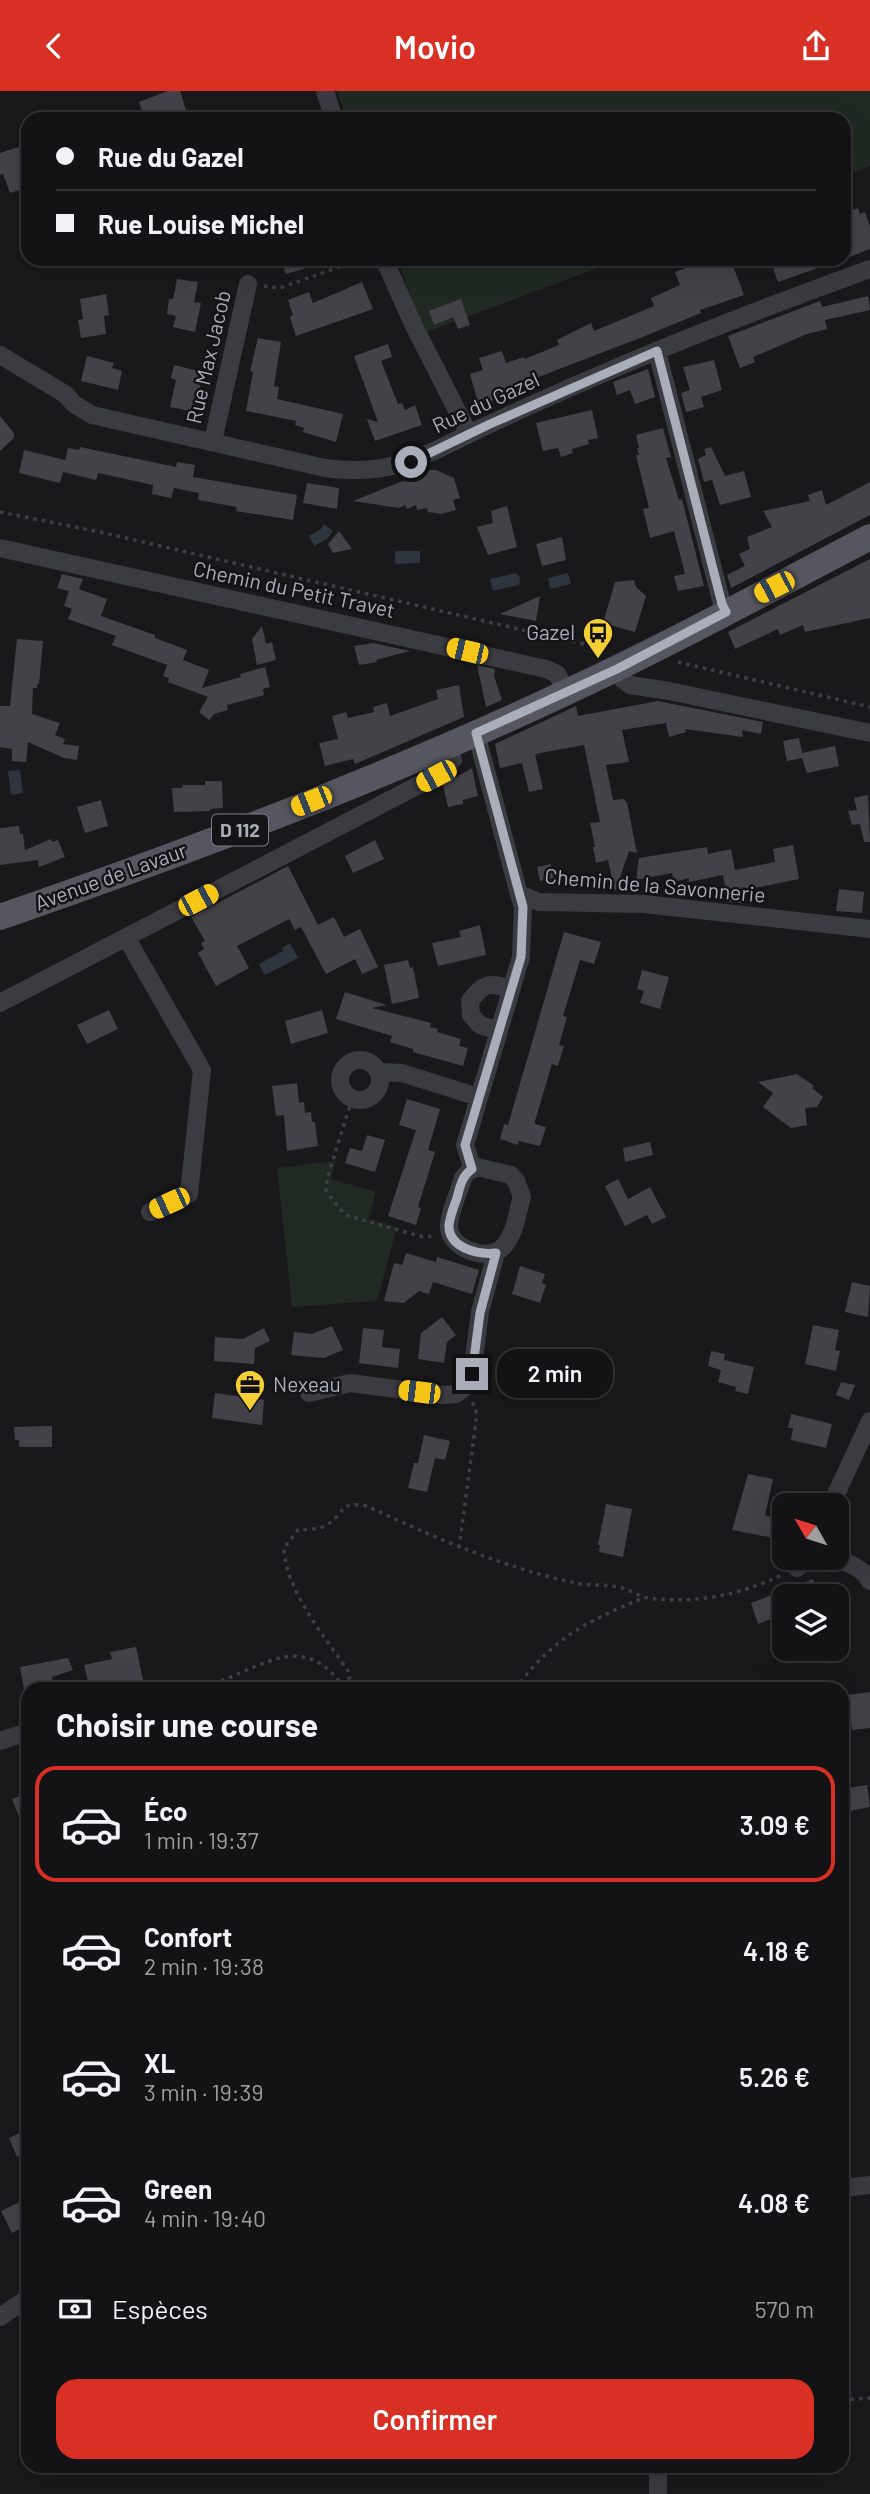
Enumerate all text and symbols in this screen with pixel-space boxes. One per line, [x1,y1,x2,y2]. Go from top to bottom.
icon: back [35,27,73,65]
text: Movio [394,27,476,65]
icon: share [797,27,835,65]
text: Rue du Gazel [98,141,244,172]
text: Rue Louise Michel [98,208,304,239]
street label: Rue Max Jacob [180,288,235,426]
street label: Rue du Gazel [428,366,543,437]
route start [395,446,427,478]
street label: Chemin du Petit Travet [191,555,397,622]
car [751,568,798,606]
bus stop icon: Gazel [581,616,615,660]
place label: Gazel [526,619,575,644]
car [445,636,490,666]
car [413,757,460,795]
car [288,783,335,819]
road number: D 112 [212,815,268,845]
street label: Avenue de Lavaur [31,836,190,915]
street label: Chemin de la Savonnerie [544,862,767,907]
car [175,881,222,919]
car [146,1185,193,1221]
callout: 2 min [496,1349,612,1399]
route end [456,1358,488,1390]
text: 2 min [528,1359,582,1387]
office icon: Nexeau [233,1368,267,1412]
place label: Nexeau [273,1371,341,1396]
car [397,1379,442,1405]
north arrow [772,1493,849,1570]
map controls [772,1493,849,1661]
button: layers [772,1584,849,1661]
text: Choisir une course [56,1705,318,1743]
icon: car [60,1793,123,1856]
text: Éco [144,1795,187,1826]
text: 3.09 € [740,1809,810,1840]
text: 1 min · 19:37 [144,1826,259,1854]
icon: car [60,1919,123,1982]
text: Confort [144,1921,232,1952]
text: 4.18 € [743,1935,810,1966]
text: 2 min · 19:38 [144,1952,264,1980]
icon: car [60,2045,123,2108]
text: XL [144,2047,175,2078]
text: 5.26 € [739,2061,810,2092]
text: 3 min · 19:39 [144,2078,263,2106]
icon: car [60,2171,123,2234]
text: Green [144,2173,212,2204]
text: 4.08 € [738,2187,810,2218]
text: 4 min · 19:40 [144,2204,266,2232]
icon: cash [56,2290,94,2328]
text: Espèces [112,2293,208,2324]
text: 570 m [755,2295,814,2323]
button: Confirmer [56,2379,814,2459]

